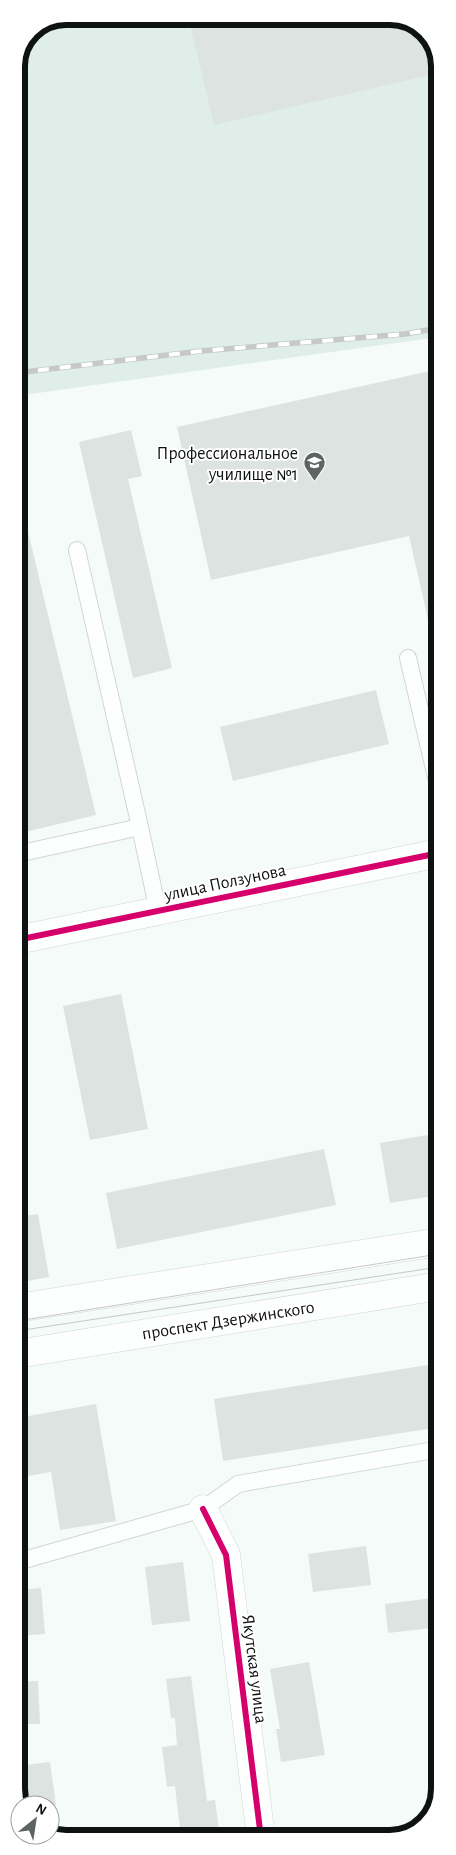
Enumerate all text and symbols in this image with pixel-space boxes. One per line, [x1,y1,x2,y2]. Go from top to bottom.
place label: Профессиональное училище №1 [157,445,298,484]
school or university icon: Профессиональное училище №1 [302,451,326,482]
street label: улица Ползунова [162,861,288,905]
street label: проспект Дзержинского [141,1298,316,1344]
street label: Якутская улица [238,1614,270,1725]
north arrow [10,1795,60,1845]
text: N [33,1801,49,1818]

